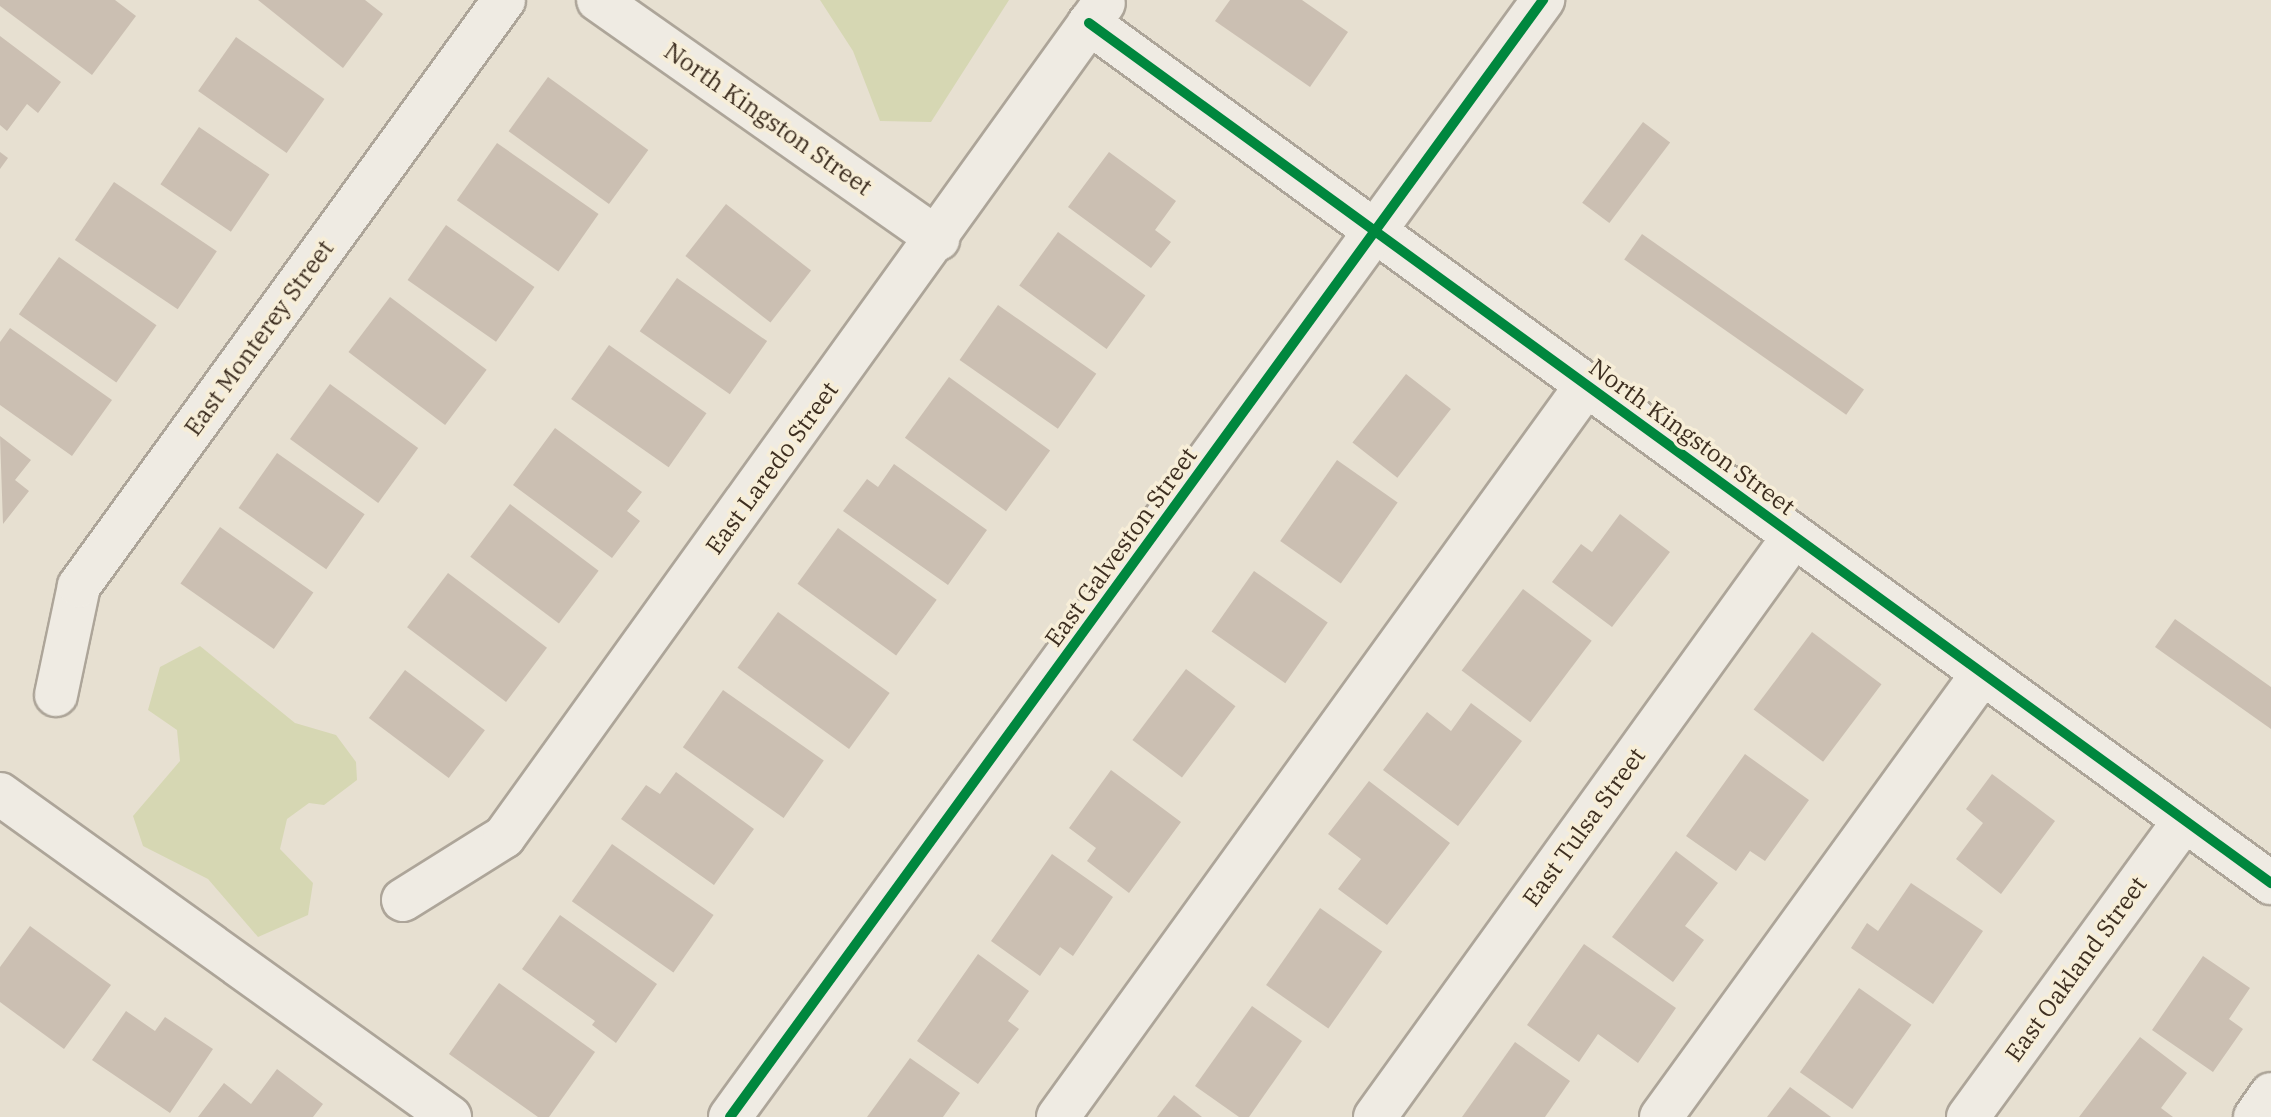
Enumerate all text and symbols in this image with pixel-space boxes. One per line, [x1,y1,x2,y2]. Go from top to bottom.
street label: North Kingston Street [659,36,877,202]
street label: East Monterey Street [178,235,340,441]
street label: North Kingston Street [1584,353,1800,521]
street label: East Laredo Street [700,376,844,560]
street label: East Galveston Street [1039,442,1203,652]
street label: East Tulsa Street [1517,742,1651,912]
street label: East Oakland Street [1999,871,2153,1067]

